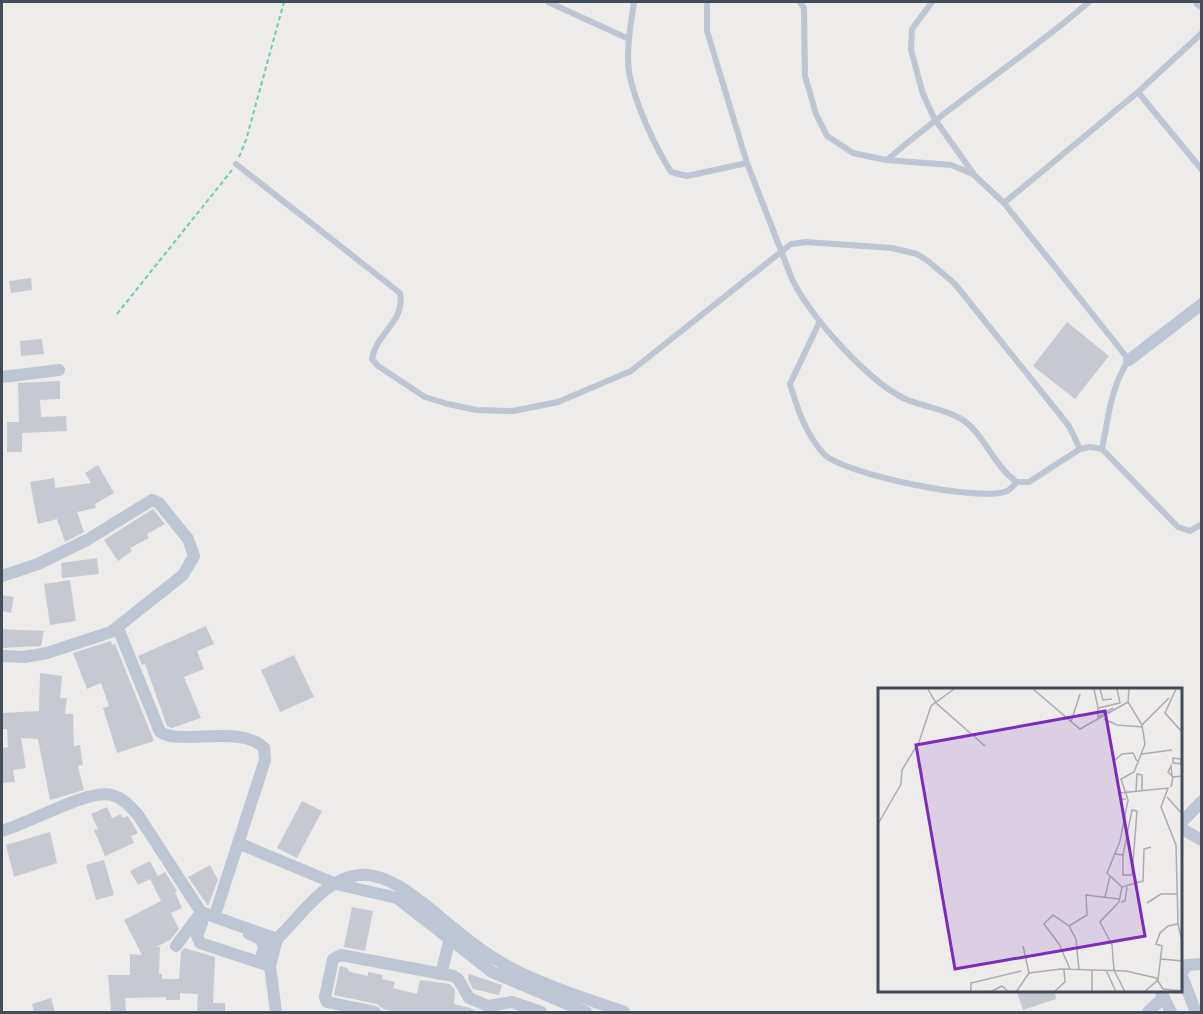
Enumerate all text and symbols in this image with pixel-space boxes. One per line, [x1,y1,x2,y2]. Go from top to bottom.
inset map [878,688,1182,993]

